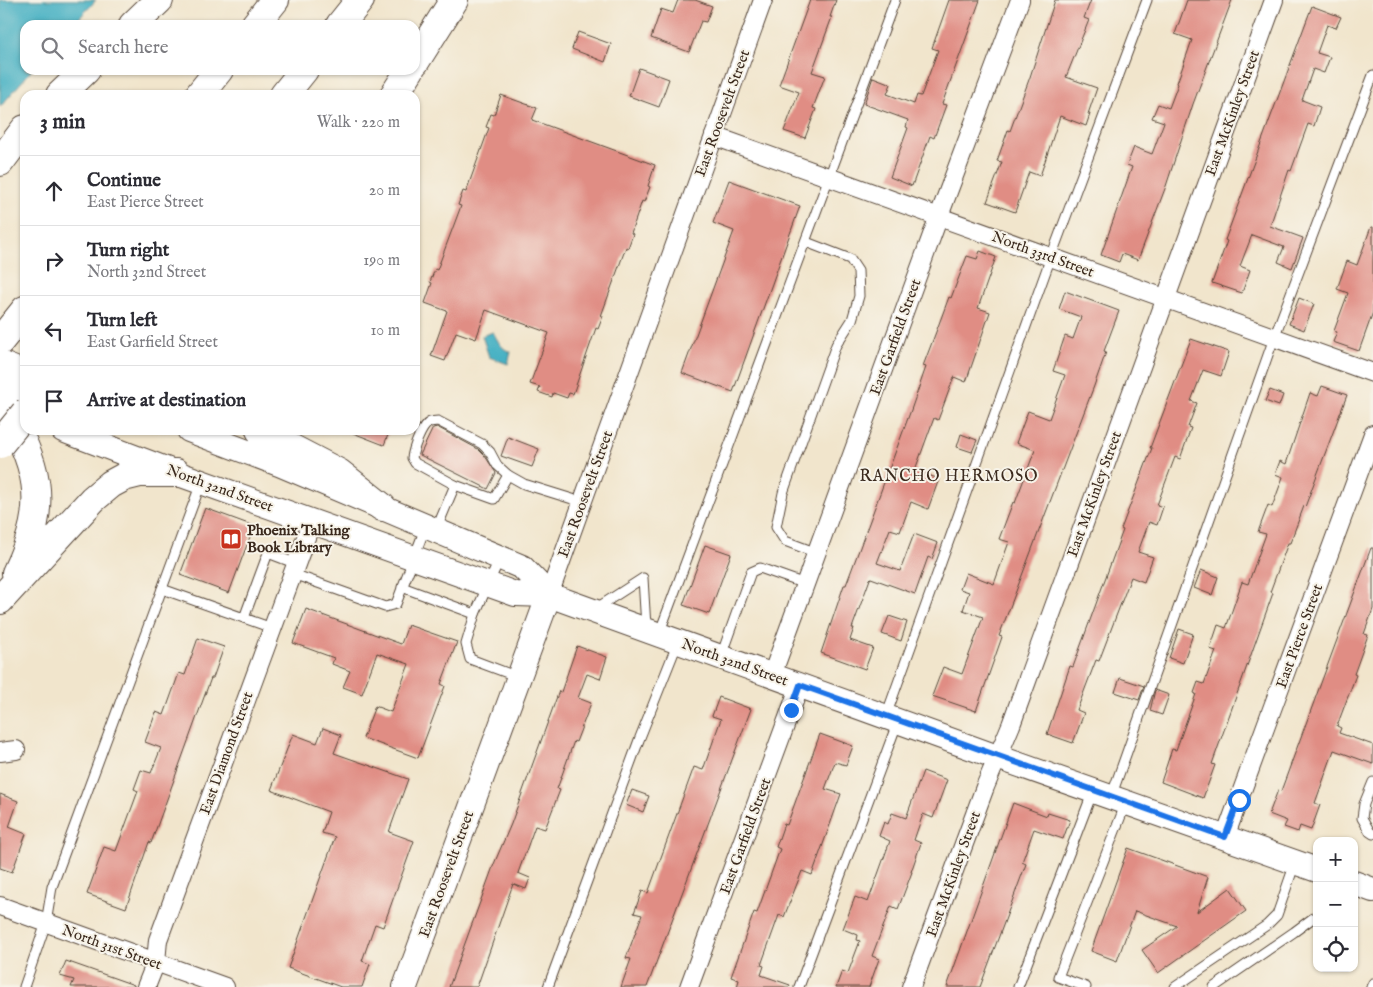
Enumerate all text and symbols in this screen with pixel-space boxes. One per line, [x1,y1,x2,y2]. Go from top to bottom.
search box [20,20,420,75]
icon: search [38,34,66,62]
text: Search here [78,36,169,60]
street label: East Roosevelt Street [691,47,754,179]
street label: East McKinley Street [1201,48,1264,179]
text: 3 min [40,109,85,136]
text: Walk · 220 m [317,113,400,133]
text: Continue [87,169,161,193]
icon: ahead [40,177,68,205]
text: 20 m [369,181,400,201]
text: East Pierce Street [87,193,204,213]
street label: North 33rd Street [989,227,1097,282]
text: Turn right [87,239,169,263]
icon: right [40,247,68,275]
text: 190 m [363,251,400,271]
text: North 32nd Street [87,263,206,283]
street label: East Garfield Street [866,276,925,398]
text: Turn left [87,309,158,333]
icon: left [40,317,68,345]
text: 10 m [370,321,400,341]
text: East Garfield Street [87,333,218,353]
icon: arrive [40,387,68,415]
text: Arrive at destination [87,389,246,413]
street label: East Roosevelt Street [554,428,617,560]
street label: East McKinley Street [1063,429,1126,560]
street label: North 32nd Street [164,460,276,516]
district label: RANCHO HERMOSO [860,467,1038,487]
place label: Phoenix Talking Book Library [247,521,351,557]
library icon: Phoenix Talking Book Library [219,527,243,551]
street label: East Pierce Street [1272,581,1327,691]
street label: North 32nd Street [679,634,791,690]
street label: East Diamond Street [195,689,257,817]
route end [780,699,803,722]
street label: East Garfield Street [716,775,775,897]
route start [1228,789,1251,812]
street label: East Roosevelt Street [415,808,478,940]
street label: East McKinley Street [922,809,985,940]
map controls [1313,837,1358,972]
button: + [1313,837,1358,882]
button: − [1313,882,1358,927]
street label: North 31st Street [59,921,164,974]
button: locate [1313,927,1358,972]

